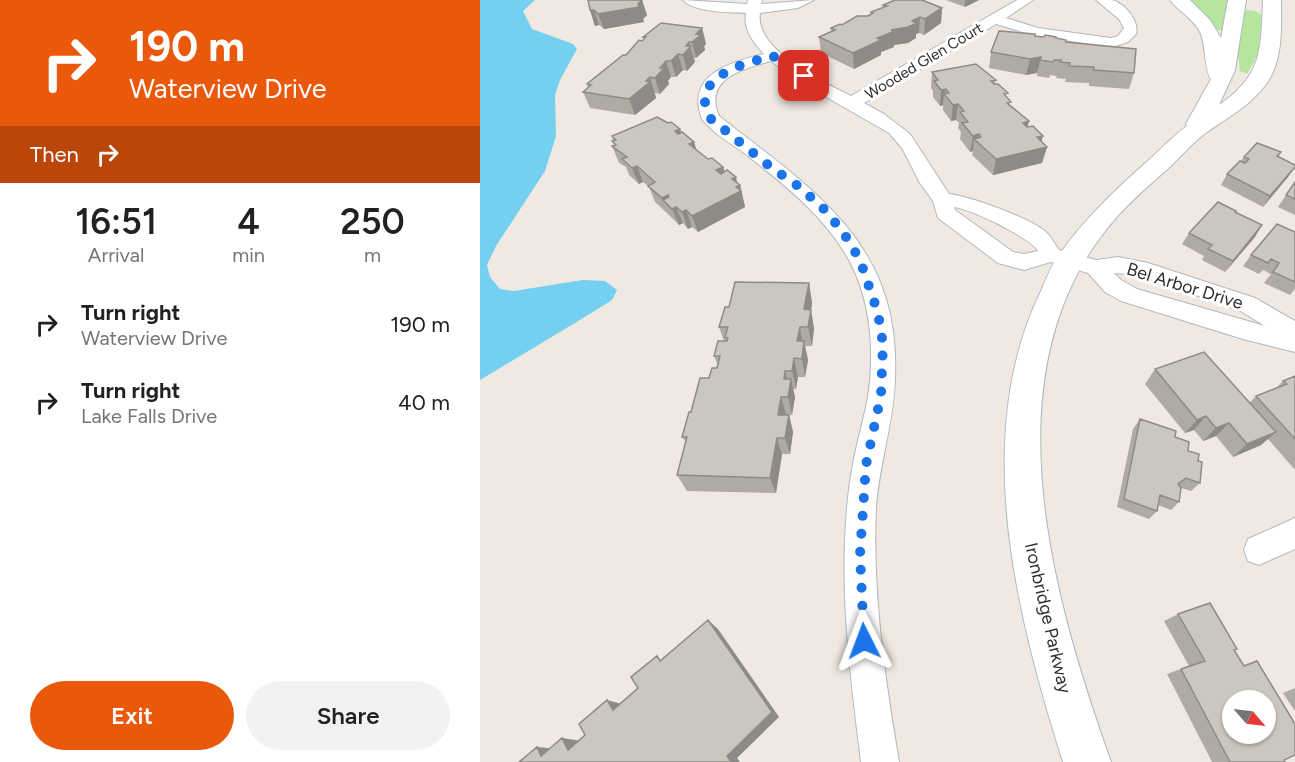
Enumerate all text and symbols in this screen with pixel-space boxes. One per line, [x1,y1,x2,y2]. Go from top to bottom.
street label: Wooded Glen Court [862,19,986,103]
text: 190 m [129,21,245,72]
icon: right [30,24,108,102]
pin [778,50,829,101]
icon: arrive [787,59,820,92]
text: Waterview Drive [129,72,327,105]
icon: right [91,138,124,171]
text: Then [30,141,79,168]
text: 16:51 [75,200,157,243]
text: 4 [237,200,260,243]
text: 250 [340,200,405,243]
text: Arrival [88,243,144,267]
text: min [232,243,265,267]
text: m [364,243,381,267]
street label: Bel Arbor Drive [1124,258,1246,314]
text: Turn right [81,299,180,326]
icon: right [30,308,63,341]
text: 190 m [390,311,450,338]
text: Waterview Drive [81,326,227,350]
text: Turn right [81,377,180,404]
icon: right [30,386,63,419]
text: 40 m [398,389,450,416]
text: Lake Falls Drive [81,404,217,428]
street label: Ironbridge Parkway [1020,540,1076,696]
position arrow [832,609,896,673]
button: Exit [30,681,234,750]
button: Share [246,681,450,750]
north arrow [1222,690,1276,744]
map controls [1222,690,1276,744]

